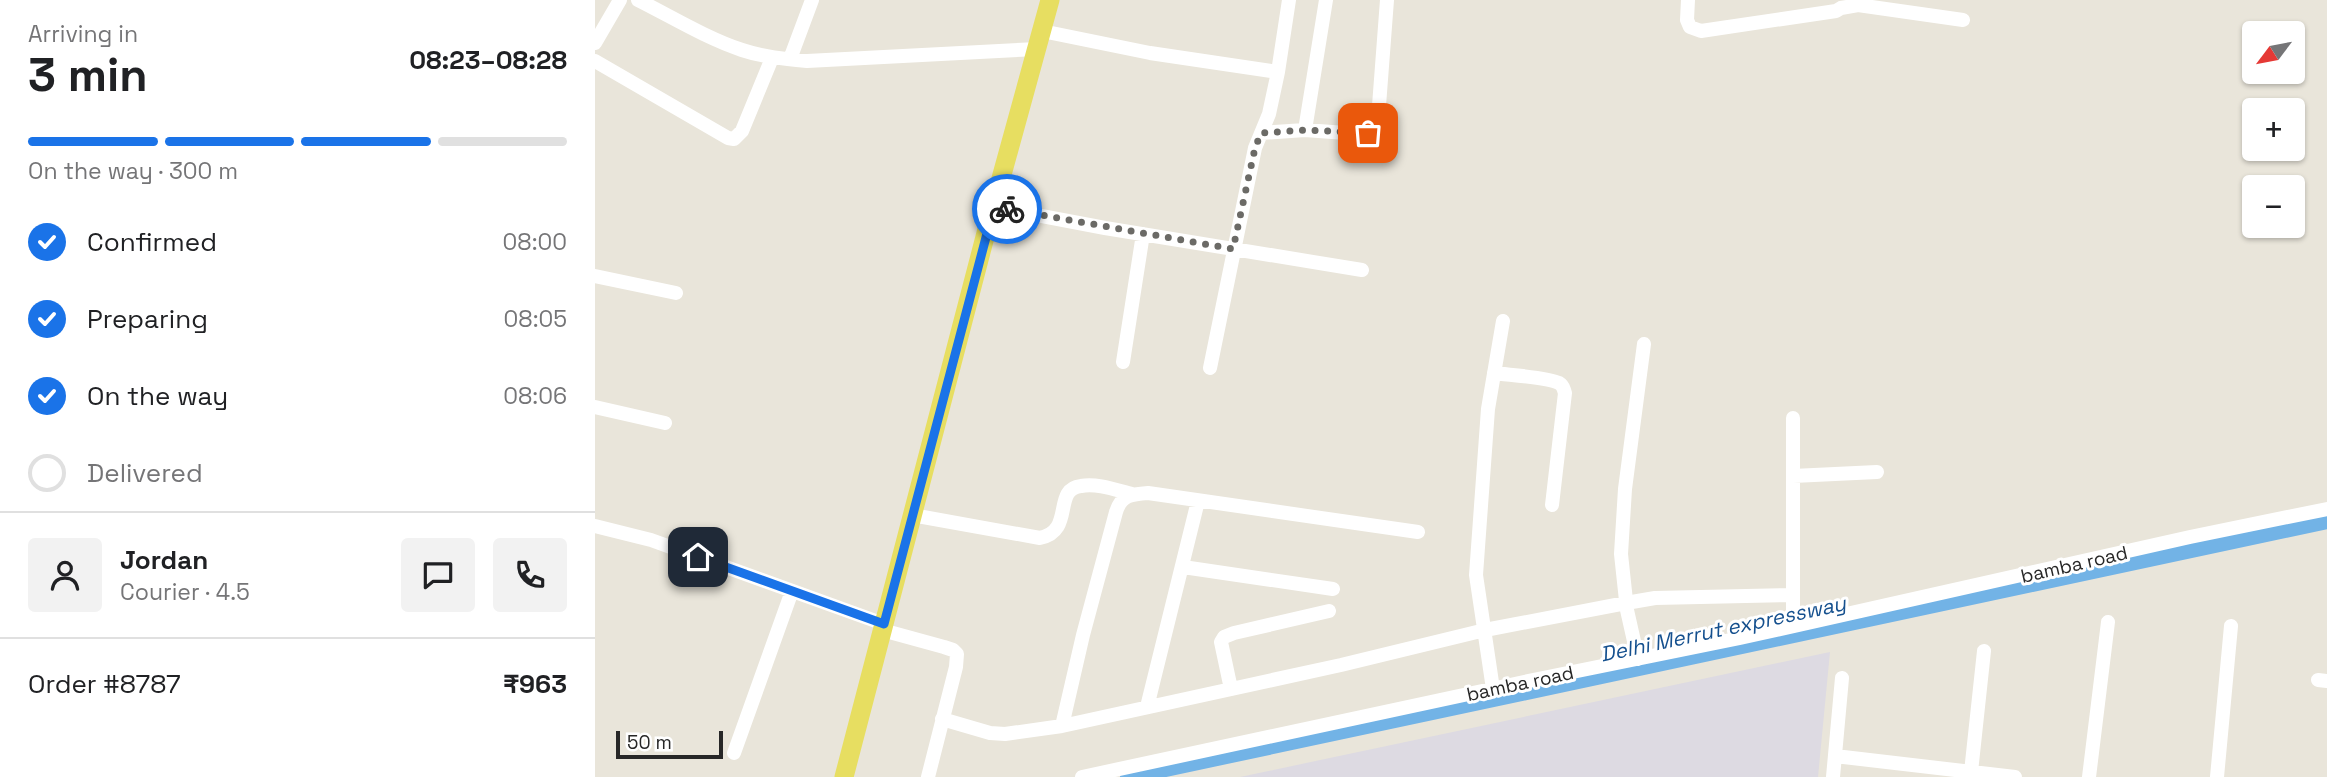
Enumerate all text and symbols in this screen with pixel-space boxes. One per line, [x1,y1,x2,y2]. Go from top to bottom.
text: Arriving in [28,19,138,49]
north arrow [2242,21,2305,84]
map controls [2242,21,2305,238]
text: 08:23–08:28 [409,43,567,77]
text: 3 min [28,46,148,104]
button: + [2242,98,2305,161]
pin [1338,103,1398,163]
icon: bag [1349,114,1387,152]
text: On the way · 300 m [28,156,238,186]
courier [972,174,1042,244]
button: − [2242,175,2305,238]
icon: bike [988,190,1026,228]
icon: check [28,223,66,261]
text: Confirmed [87,225,217,259]
text: 08:00 [503,227,567,257]
icon: check [28,300,66,338]
text: Preparing [87,302,208,336]
text: 08:05 [504,304,567,334]
icon: check [28,377,66,415]
text: On the way [87,379,228,413]
text: 08:06 [503,381,567,411]
text: Delivered [87,456,203,490]
pin [668,527,728,587]
button: person [28,538,102,612]
button: chat [401,538,475,612]
button: phone [493,538,567,612]
icon: home [679,538,717,576]
street label: bamba road [2018,540,2130,589]
text: Jordan [120,543,208,577]
text: Courier · 4.5 [120,577,250,607]
water label: Delhi Merrut expressway [1598,589,1849,668]
street label: bamba road [1464,660,1576,707]
text: Order #8787 [28,667,181,701]
text: ₹963 [503,667,567,701]
scale bar [616,728,723,760]
text: 50 m [627,730,672,755]

